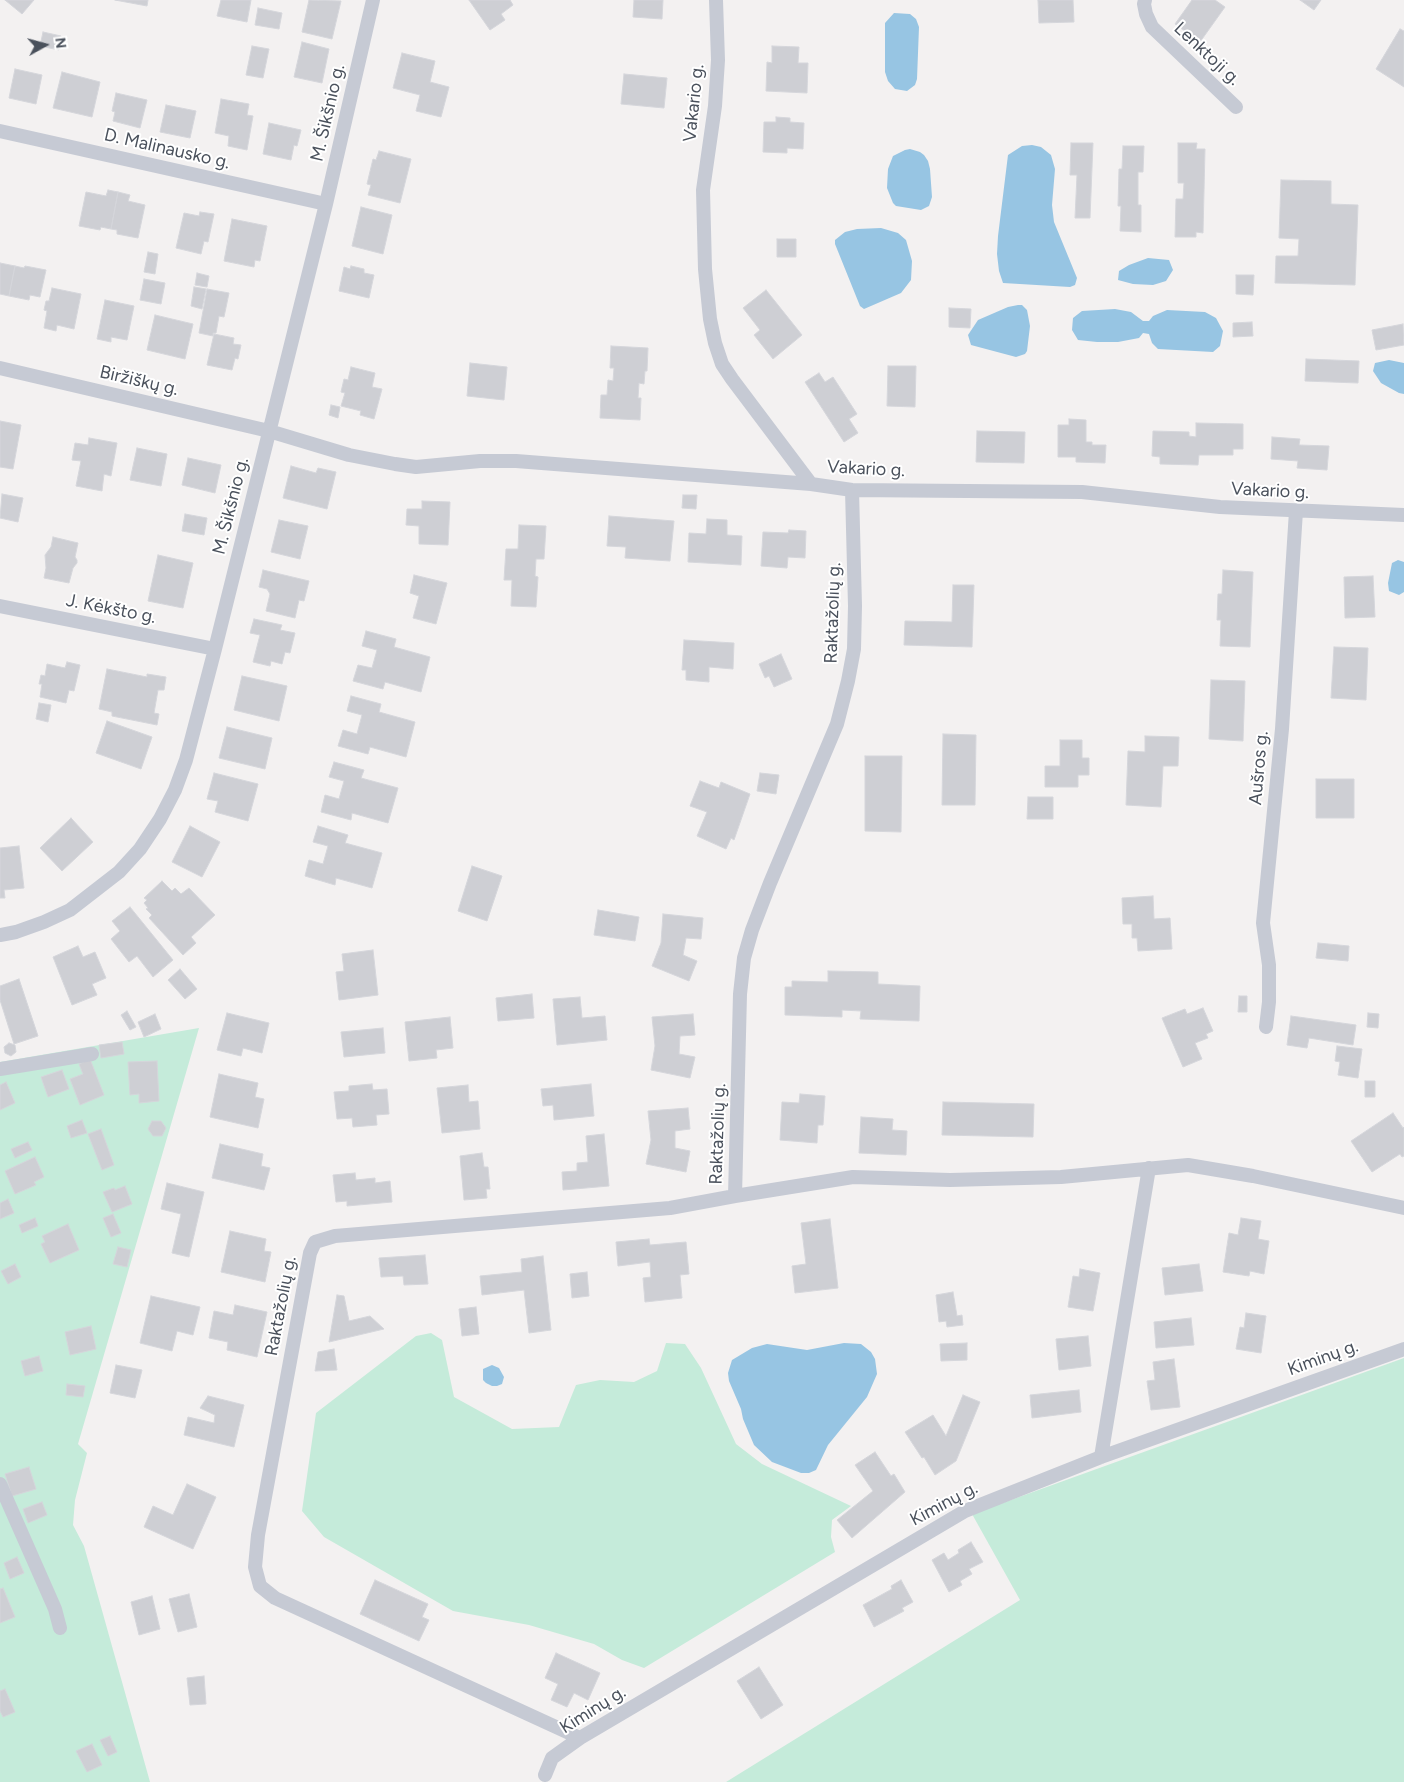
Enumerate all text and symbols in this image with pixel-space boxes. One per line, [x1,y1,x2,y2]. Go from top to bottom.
street label: Lenktoji g. [1169,18,1245,90]
north arrow [20,20,70,70]
text: N [51,37,69,50]
street label: M. Šikšnio g. [306,62,350,164]
street label: Vakario g. [679,63,709,143]
street label: D. Malinausko g. [102,124,232,174]
street label: Biržiškų g. [97,361,181,401]
street label: M. Šikšnio g. [209,455,253,557]
street label: Vakario g. [826,456,906,482]
street label: Vakario g. [1230,478,1310,504]
street label: Raktažolių g. [820,562,846,664]
street label: J. Kėkšto g. [64,590,158,628]
street label: Aušros g. [1245,730,1273,806]
street label: Raktažolių g. [705,1083,731,1185]
street label: Raktažolių g. [261,1254,301,1358]
street label: Kiminų g. [1285,1335,1361,1381]
street label: Kiminų g. [906,1477,982,1531]
street label: Kiminų g. [556,1681,630,1739]

